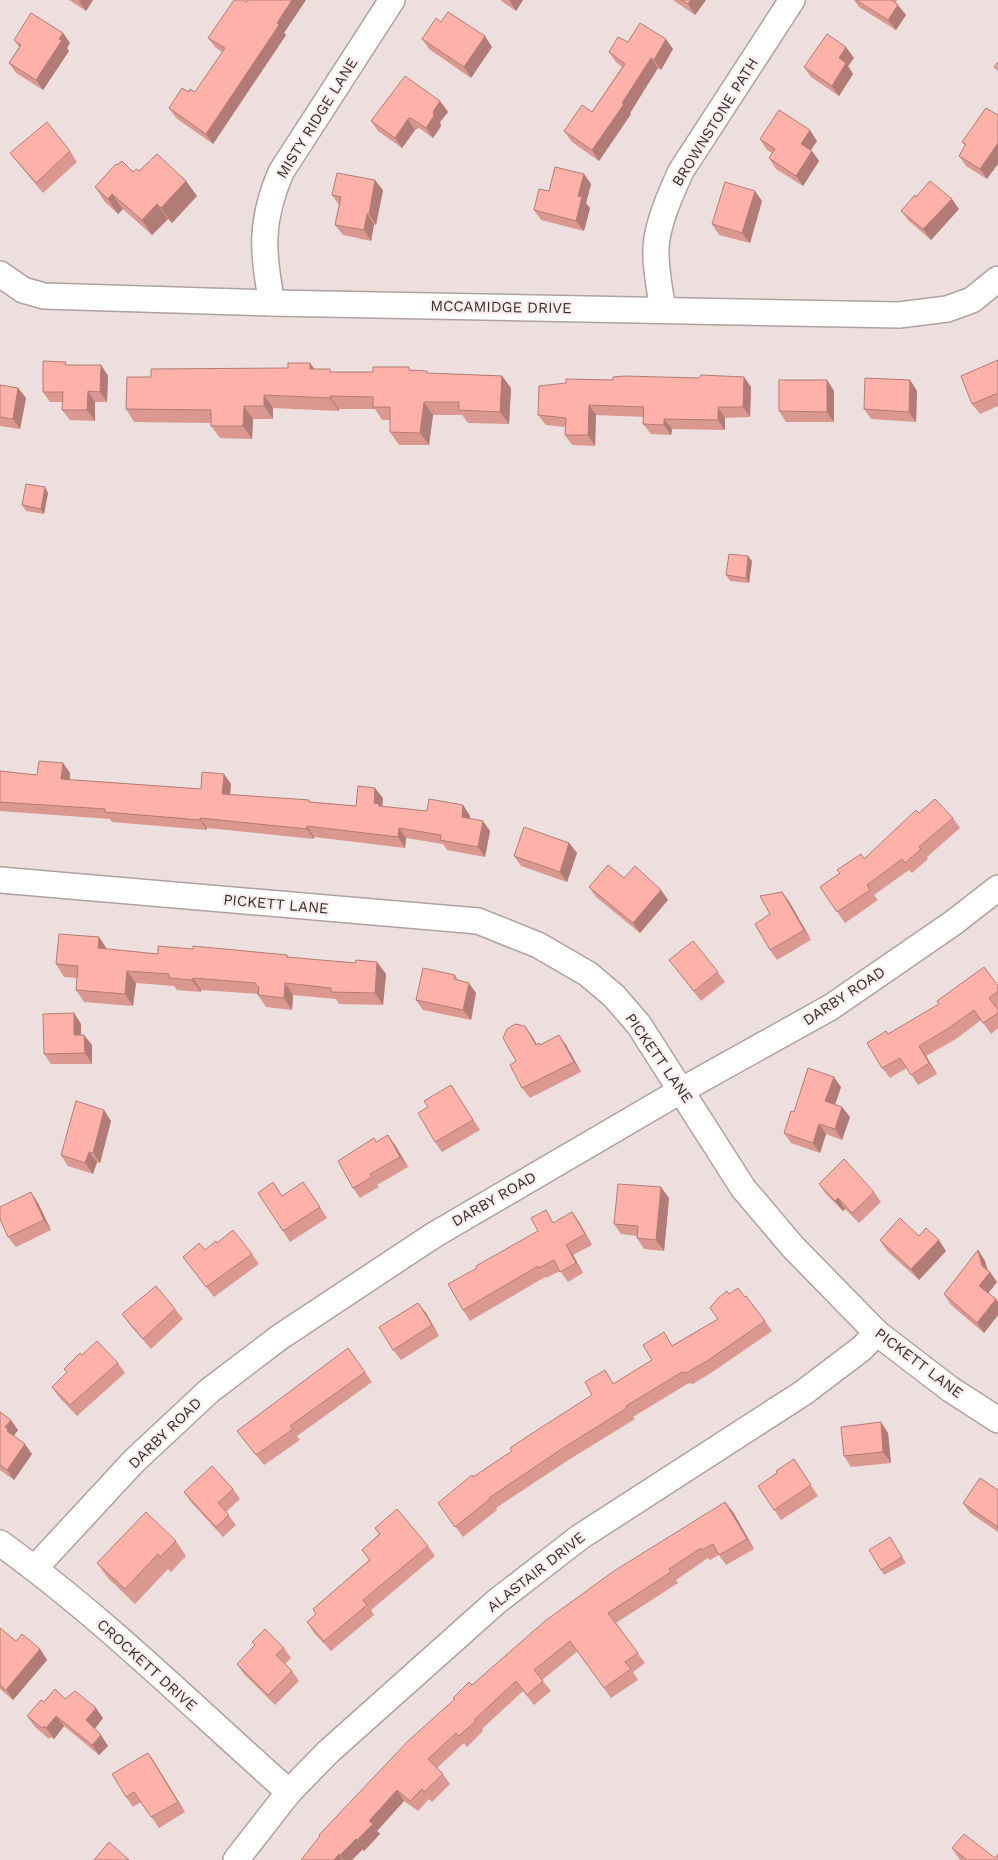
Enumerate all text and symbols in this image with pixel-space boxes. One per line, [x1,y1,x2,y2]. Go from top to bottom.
street label: MISTY RIDGE LANE [273,54,361,182]
street label: BROWNSTONE PATH [668,54,762,190]
street label: MCCAMIDGE DRIVE [430,297,572,317]
street label: PICKETT LANE [223,890,329,918]
street label: DARBY ROAD [800,963,888,1029]
street label: PICKETT LANE [621,1010,697,1106]
street label: DARBY ROAD [449,1168,539,1230]
street label: PICKETT LANE [871,1324,967,1402]
street label: DARBY ROAD [125,1394,205,1472]
street label: ALASTAIR DRIVE [483,1528,589,1616]
street label: CROCKETT DRIVE [93,1615,201,1715]

